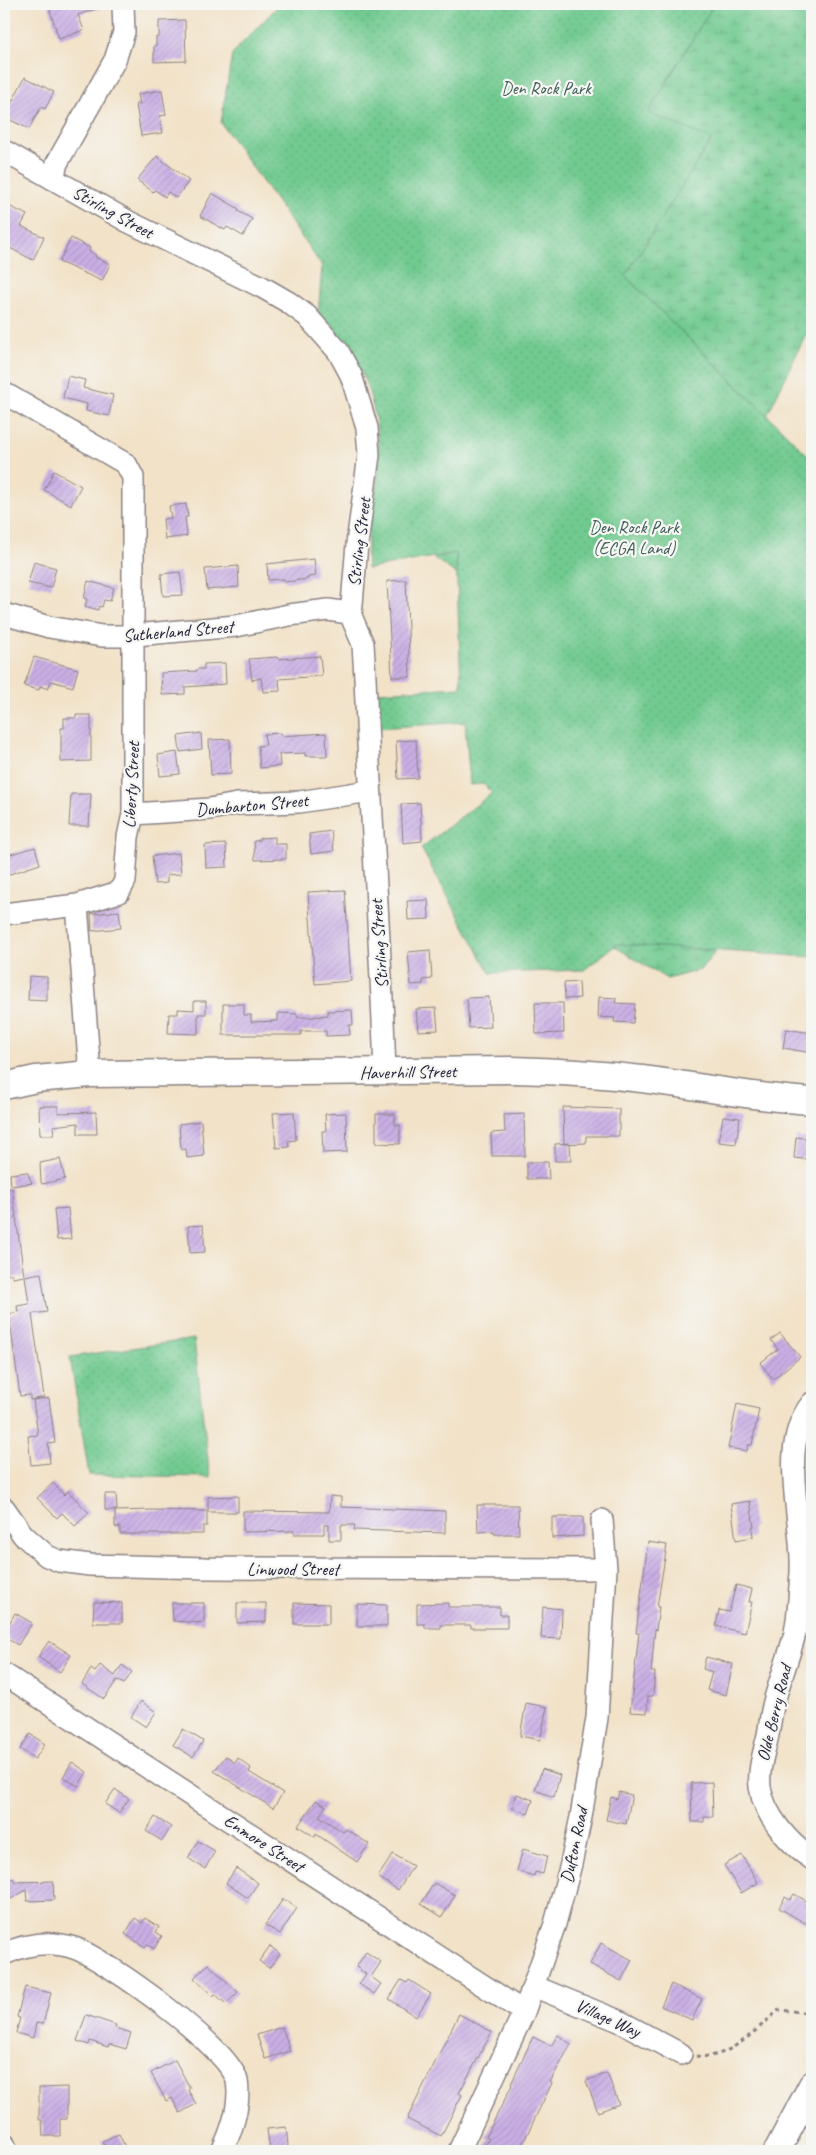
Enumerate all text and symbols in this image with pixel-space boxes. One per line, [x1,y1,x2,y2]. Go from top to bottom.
park label: Den Rock Park [501,77,592,99]
street label: Stirling Street [69,181,159,244]
street label: Stirling Street [343,494,376,588]
park label: Den Rock Park (ECGA Land) [589,516,680,559]
street label: Sutherland Street [122,615,237,647]
street label: Liberty Street [118,739,144,829]
street label: Dumbarton Street [195,789,311,821]
street label: Stirling Street [365,897,393,989]
street label: Haverhill Street [359,1060,459,1084]
street label: Linwood Street [247,1558,342,1580]
street label: Olde Berry Road [751,1660,797,1763]
street label: Dufton Road [555,1802,593,1885]
street label: Enmore Street [220,1809,311,1879]
street label: Village Way [572,1994,646,2043]

